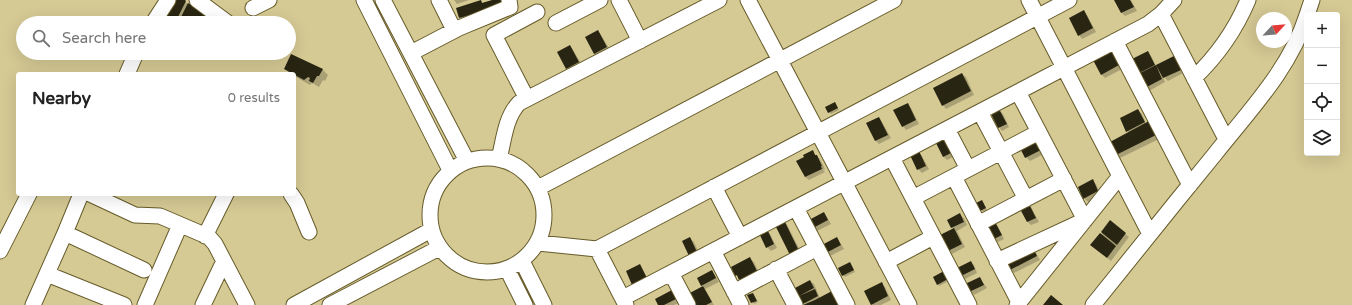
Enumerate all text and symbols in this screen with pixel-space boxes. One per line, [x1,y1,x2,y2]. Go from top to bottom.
north arrow [1256,12,1292,48]
map controls [1304,12,1340,156]
button: + [1304,12,1340,48]
search box [16,16,296,60]
icon: search [30,27,52,49]
text: Search here [62,29,146,47]
button: − [1304,48,1340,84]
button: locate [1304,84,1340,120]
text: Nearby [32,88,91,109]
text: 0 results [228,90,280,106]
button: layers [1304,120,1340,156]

